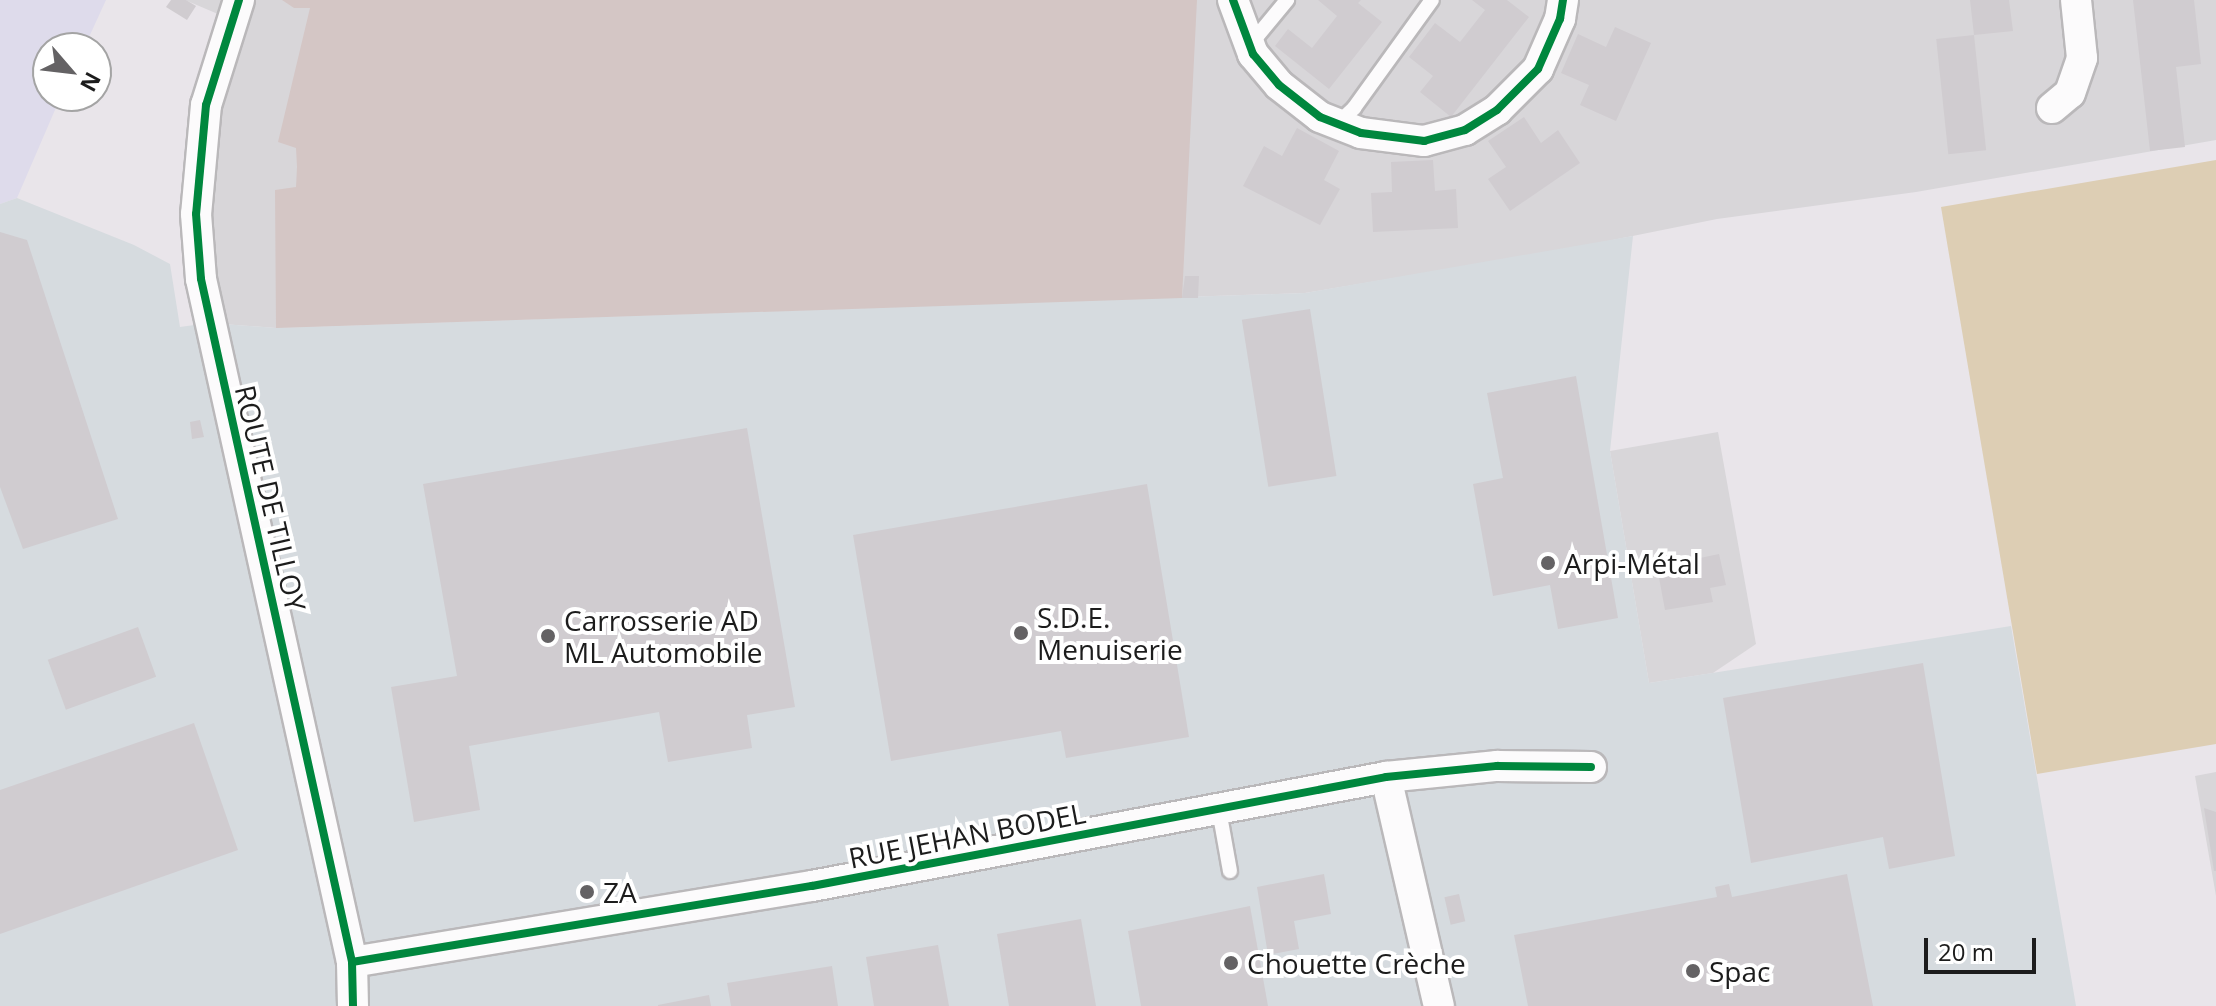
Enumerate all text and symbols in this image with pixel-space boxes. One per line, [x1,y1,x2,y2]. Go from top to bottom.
north arrow [32,32,112,112]
text: N [74,67,109,97]
street label: ROUTE DE TILLOY [229,382,313,614]
place label: Arpi-Métal [1564,546,1700,580]
marker: Arpi-Métal [1539,554,1557,572]
place label: S.D.E. Menuiserie [1037,600,1183,666]
place label: Carrosserie AD ML Automobile [564,603,763,669]
marker: S.D.E. Menuiserie [1012,624,1030,642]
marker: Carrosserie AD ML Automobile [539,627,557,645]
street label: RUE JEHAN BODEL [846,796,1088,874]
place label: ZA [603,875,637,909]
marker: ZA [578,883,596,901]
scale bar [1928,922,2040,972]
text: 20 m [1938,935,1994,968]
place label: Chouette Crèche [1247,946,1466,980]
marker: Chouette Crèche [1222,954,1240,972]
place label: Spac [1709,954,1770,988]
marker: Spac [1684,962,1702,980]

